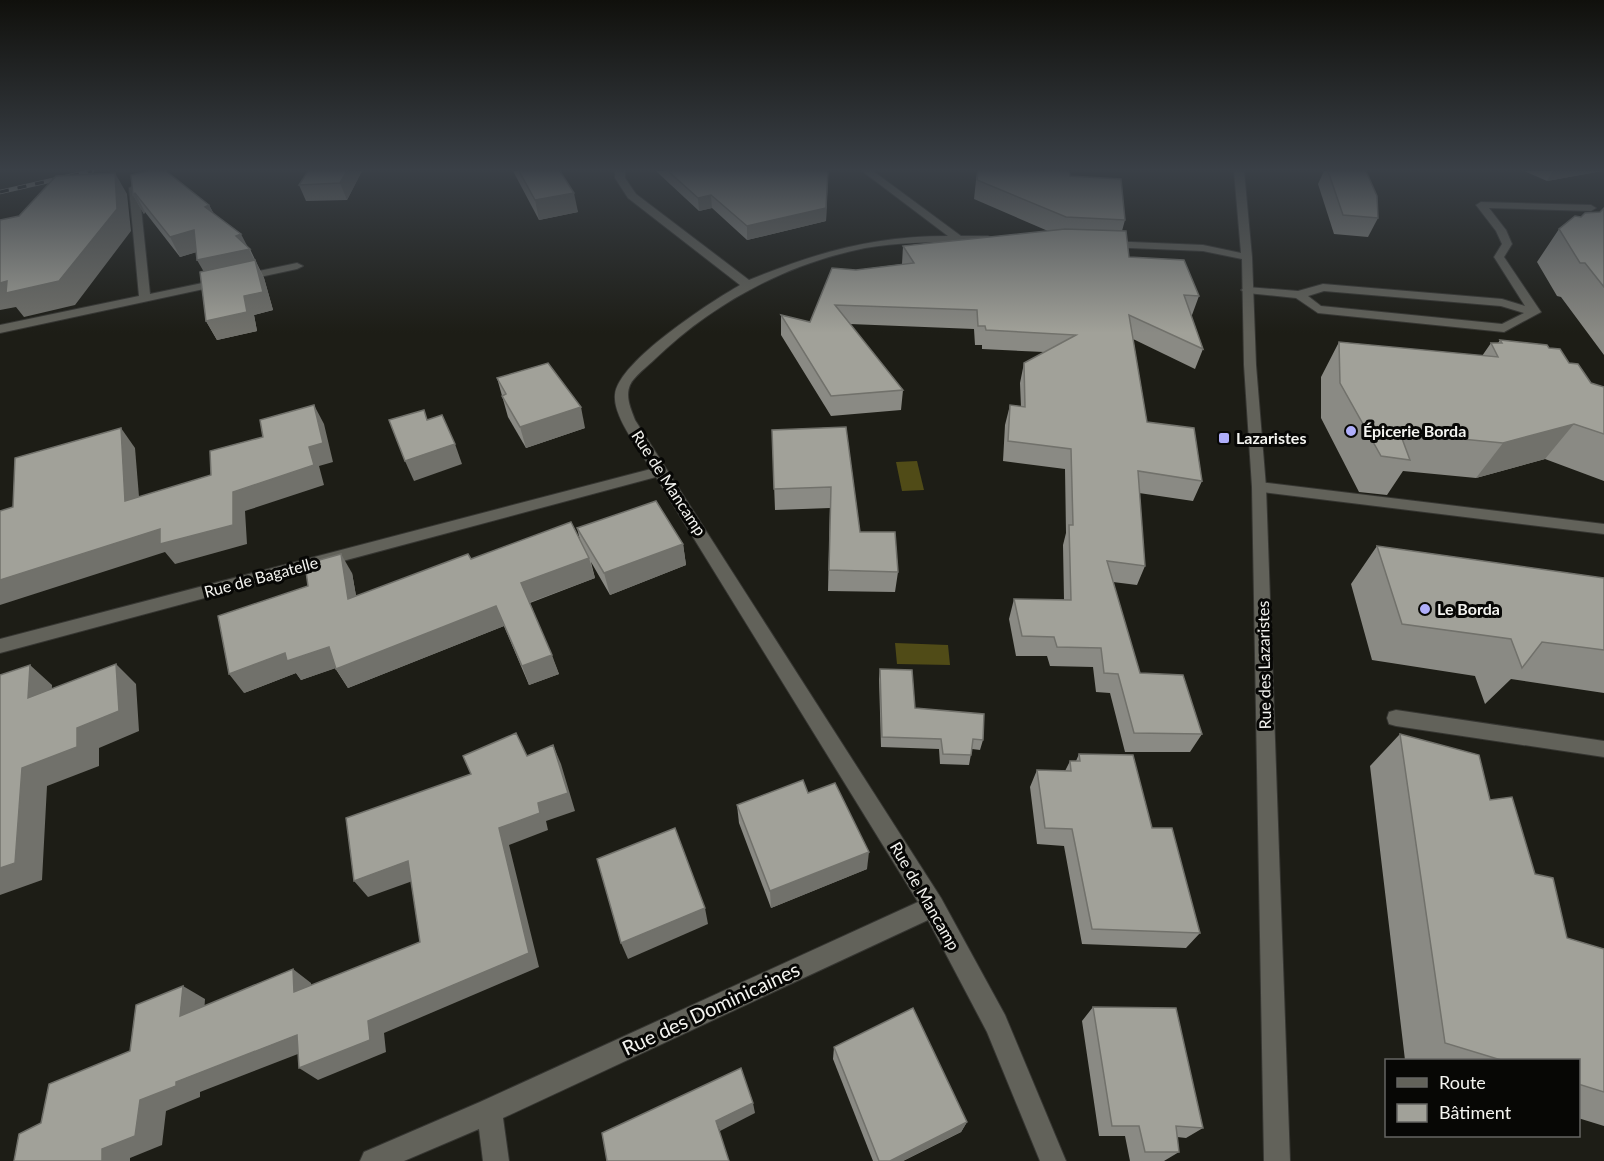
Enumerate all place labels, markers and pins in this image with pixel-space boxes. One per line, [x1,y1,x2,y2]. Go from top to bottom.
place label: Épicerie Borda [1363,421,1466,440]
marker: Épicerie Borda [1344,424,1358,438]
place label: Lazaristes [1236,428,1306,447]
marker: Lazaristes [1217,431,1231,445]
place label: Le Borda [1437,599,1500,618]
marker: Le Borda [1418,602,1432,616]

